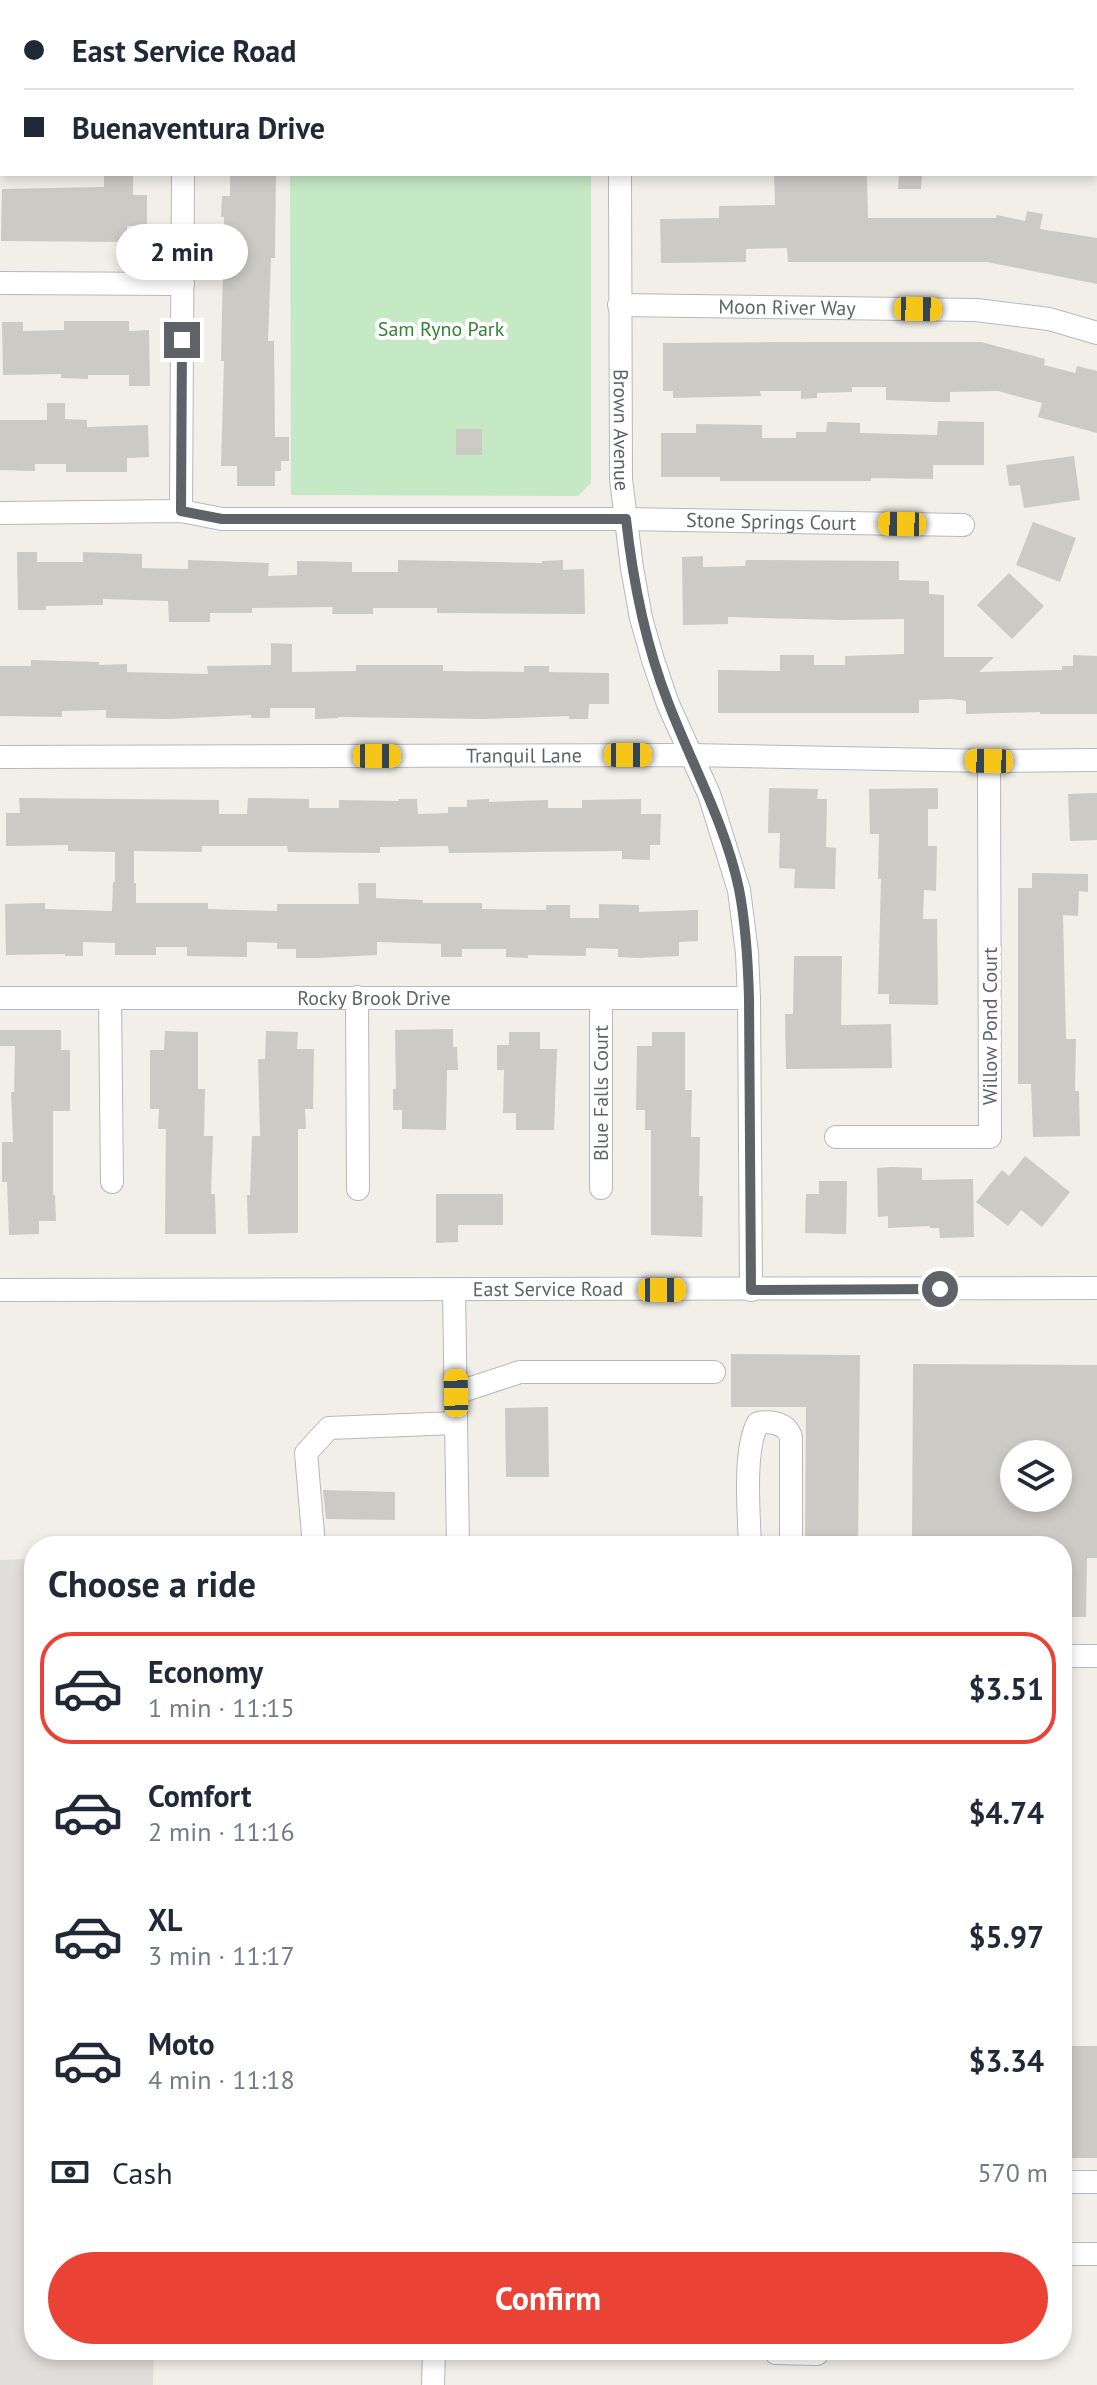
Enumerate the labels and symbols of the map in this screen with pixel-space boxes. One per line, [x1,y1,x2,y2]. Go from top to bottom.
callout: 2 min [116,224,248,280]
street label: Moon River Way [718,293,856,321]
car [894,297,942,321]
park label: Sam Ryno Park [378,316,505,342]
route end [164,322,200,358]
street label: Brown Avenue [608,369,635,492]
street label: Stone Springs Court [686,507,857,536]
car [878,512,926,536]
street label: Tranquil Lane [466,742,582,769]
car [604,743,652,767]
car [353,744,401,768]
car [965,749,1013,773]
street label: Willow Pond Court [977,947,1003,1105]
street label: Rocky Brook Drive [297,985,451,1011]
street label: Blue Falls Court [588,1025,614,1161]
route start [922,1271,958,1307]
street label: East Service Road [473,1276,623,1302]
car [638,1278,686,1302]
car [444,1369,468,1417]

